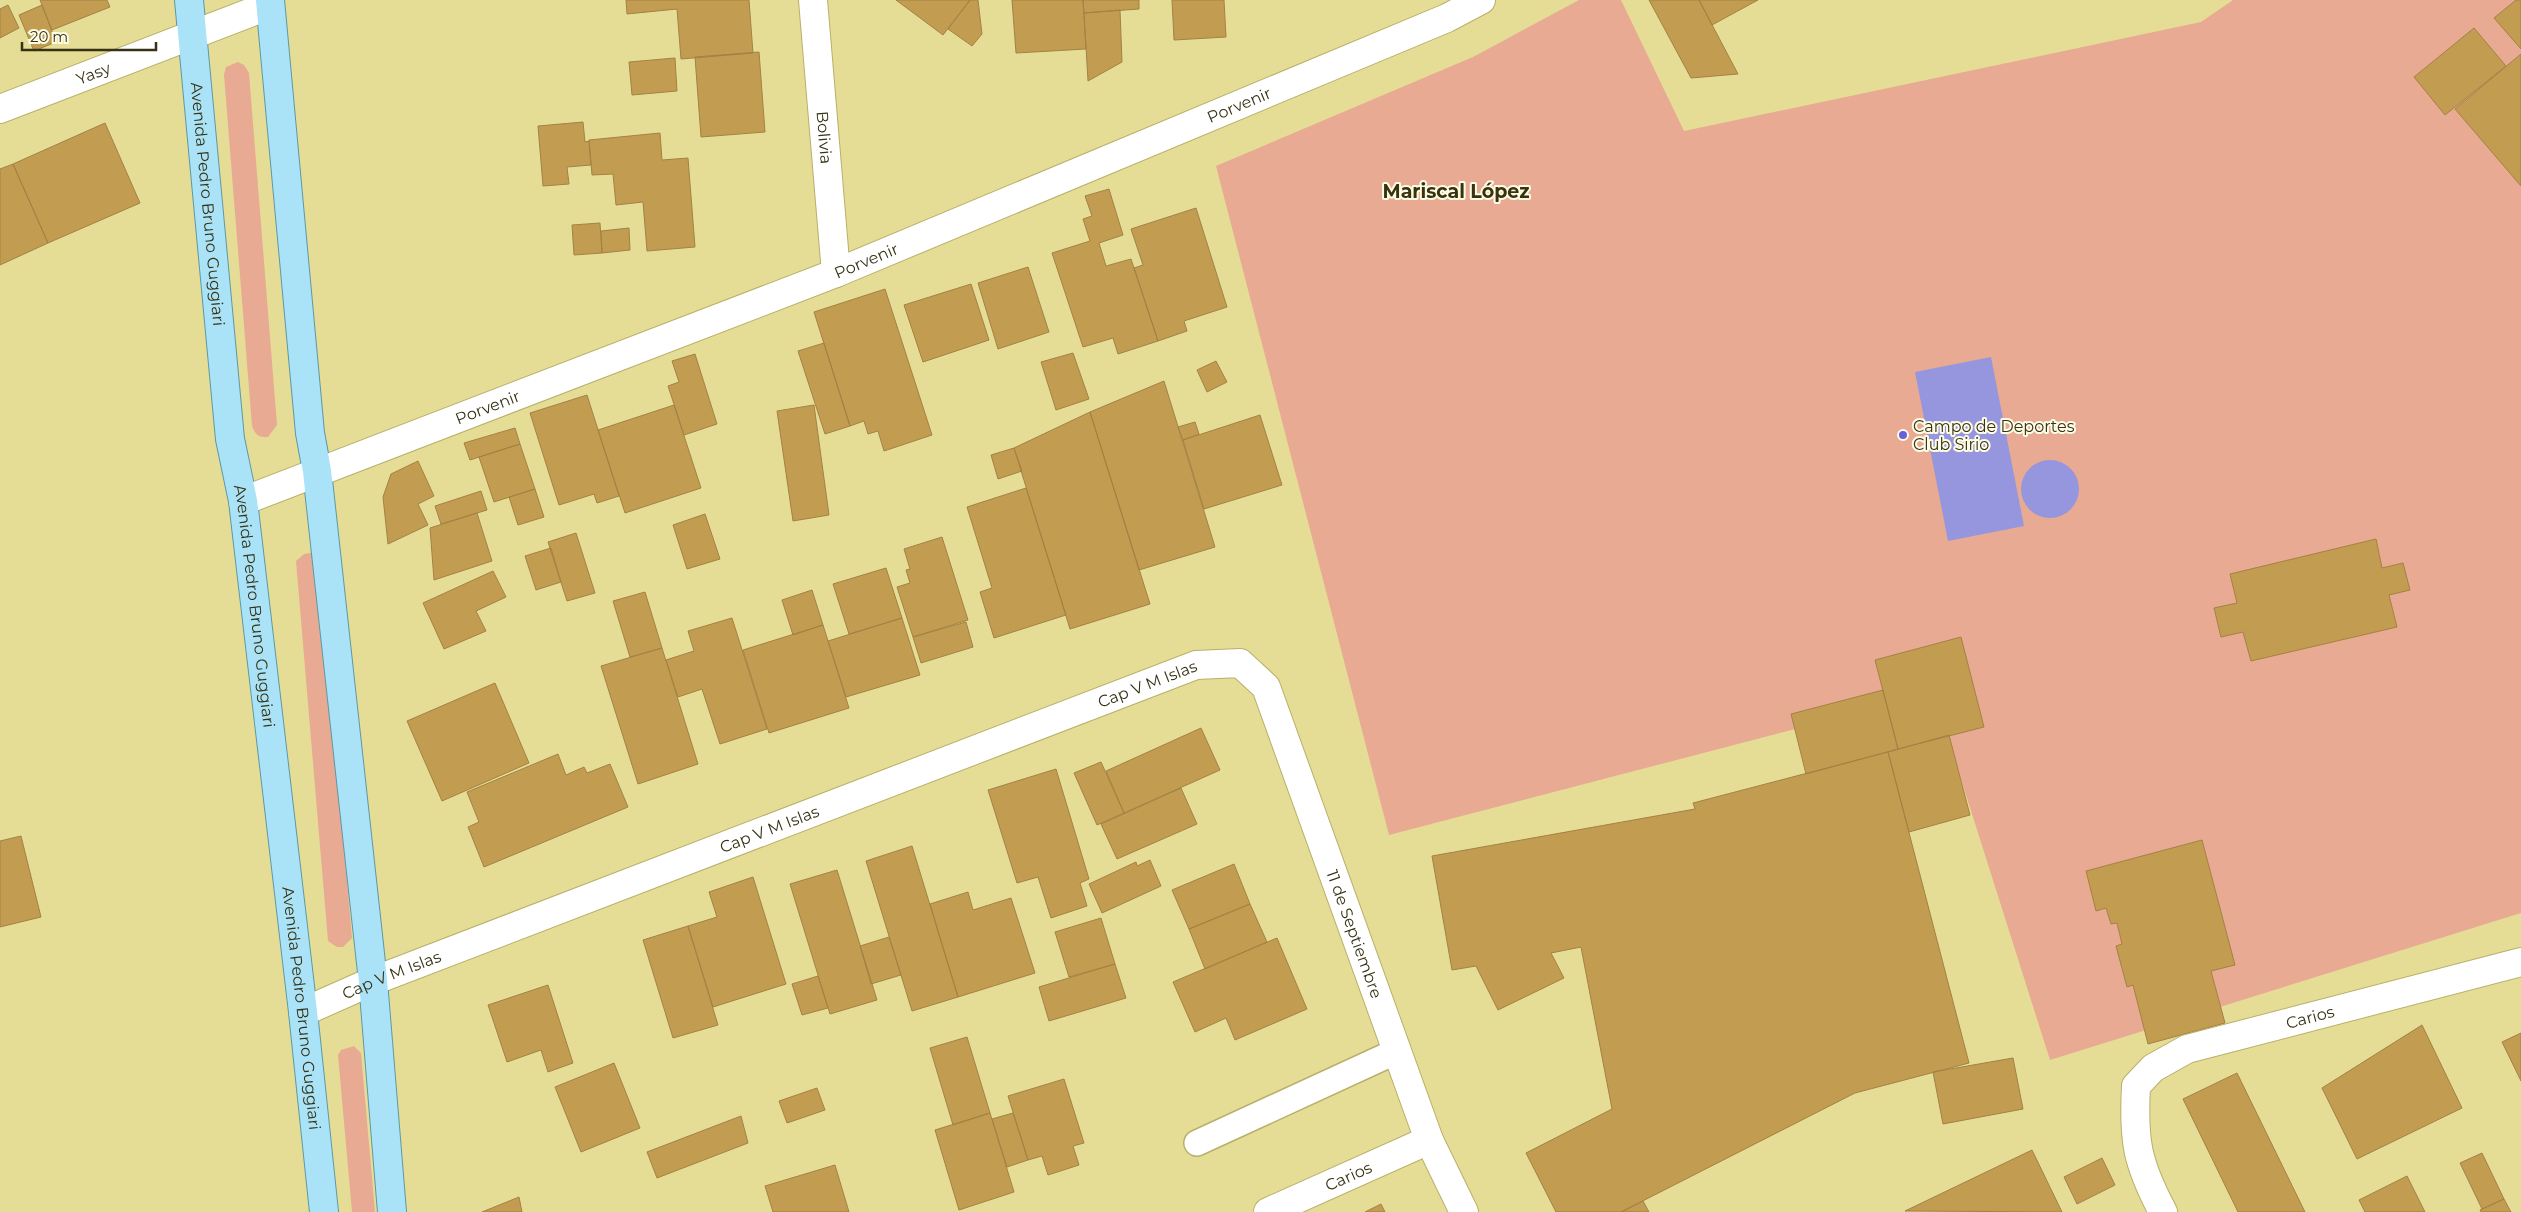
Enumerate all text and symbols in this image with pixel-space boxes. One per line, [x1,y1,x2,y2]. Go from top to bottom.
scale bar [22,20,156,52]
text: 20 m [30,27,68,46]
street label: Yasy [74,58,113,88]
street label: Avenida Pedro Bruno Guggiari [187,81,229,327]
street label: Porvenir [1204,83,1274,127]
street label: Bolivia [813,110,836,165]
district label: Mariscal López [1382,180,1530,203]
street label: Porvenir [831,239,901,282]
street label: Porvenir [453,386,523,428]
place label: Campo de Deportes Club Sirio [1913,417,2075,454]
marker: Campo de Deportes Club Sirio [1897,429,1909,441]
street label: Avenida Pedro Bruno Guggiari [230,483,279,729]
street label: Cap V M Islas [1095,656,1200,711]
street label: Cap V M Islas [717,801,822,857]
street label: 11 de Septiembre [1323,867,1387,1001]
street label: Avenida Pedro Bruno Guggiari [279,886,325,1131]
street label: Cap V M Islas [339,946,444,1003]
street label: Carios [2284,1002,2336,1032]
street label: Carios [1322,1157,1375,1195]

